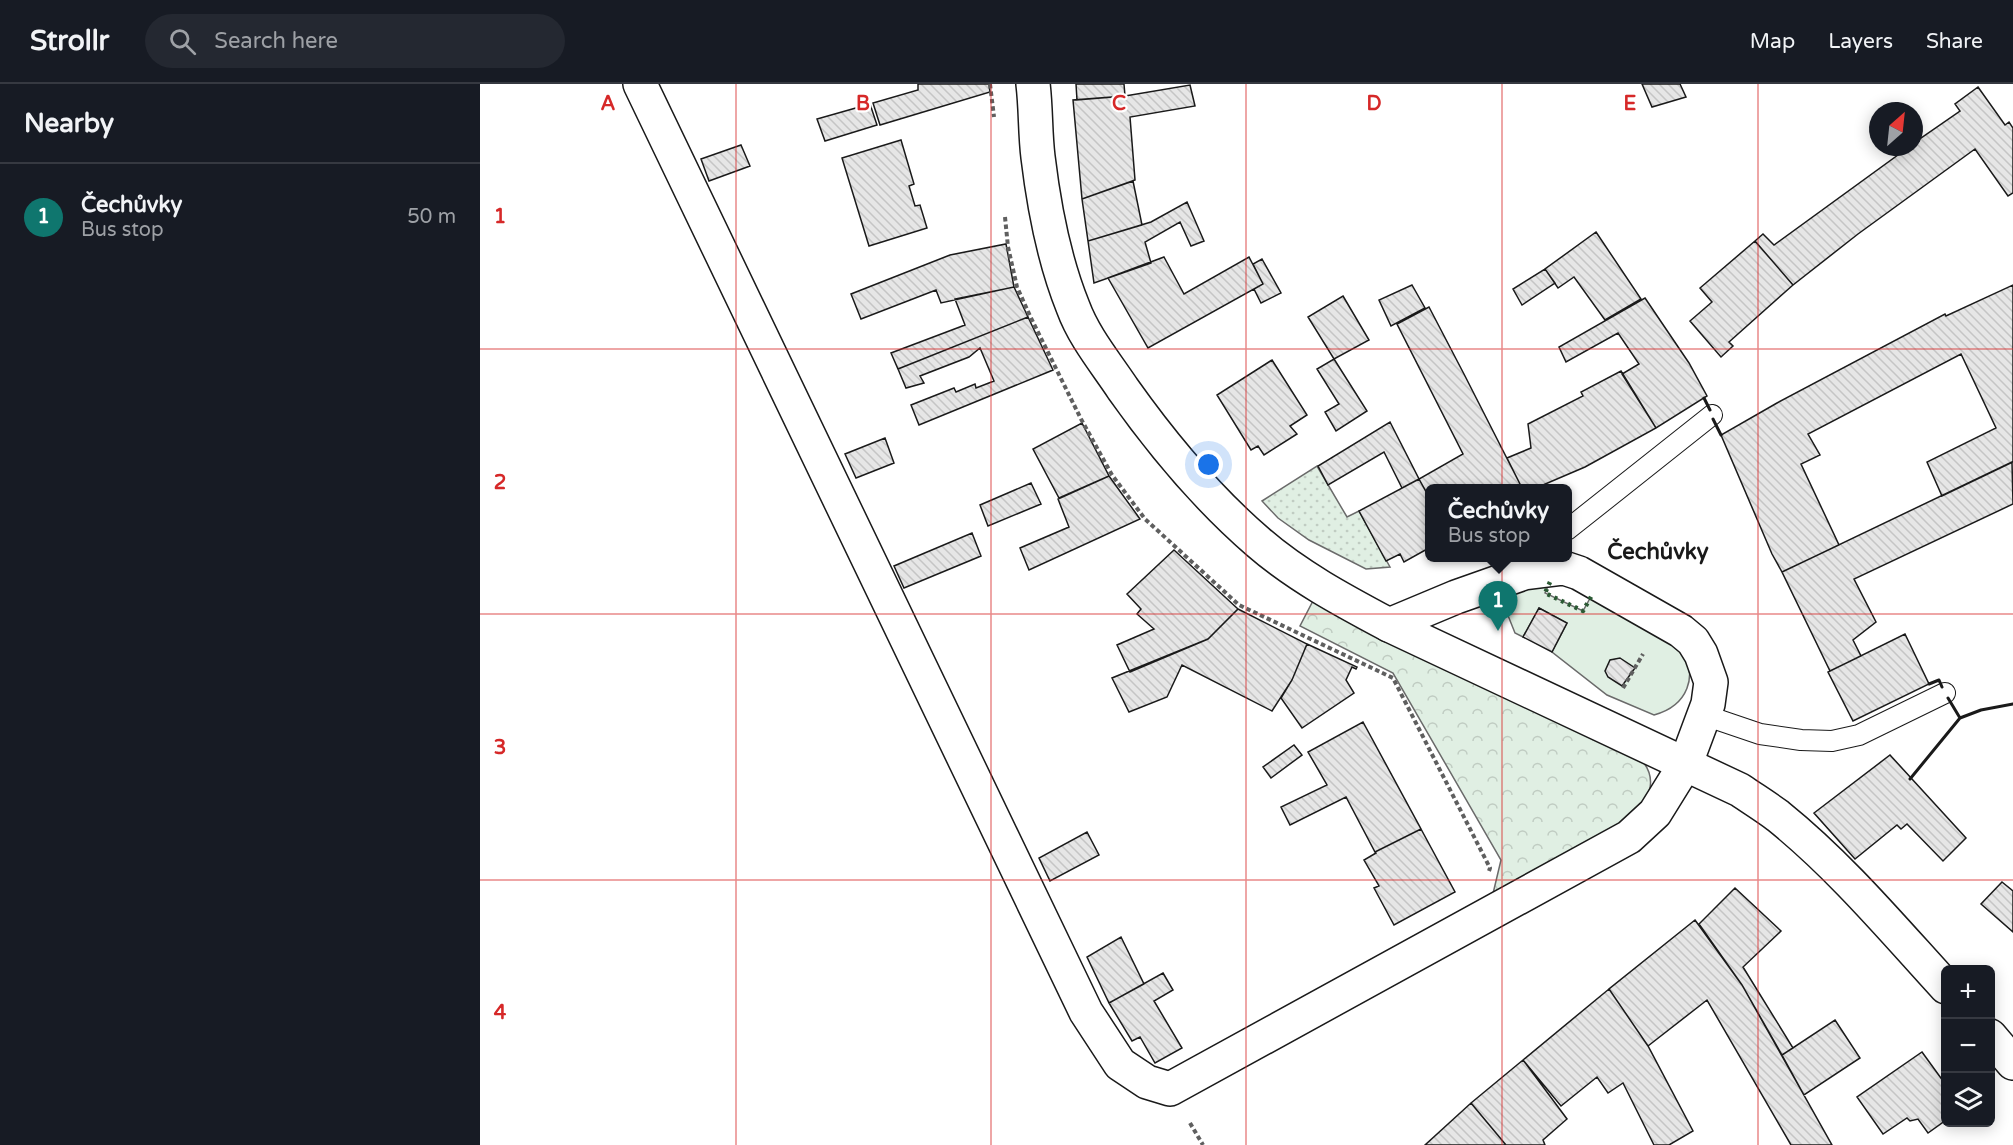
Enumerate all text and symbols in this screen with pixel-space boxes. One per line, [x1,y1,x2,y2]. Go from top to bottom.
search box [145,14,565,68]
text: Strollr [30,24,109,58]
icon: search [166,25,199,58]
text: Search here [214,28,338,54]
text: Map [1750,29,1795,54]
text: Layers [1828,29,1893,54]
text: Share [1926,29,1983,54]
text: A [601,92,616,116]
text: B [856,92,870,116]
text: C [1112,92,1126,116]
text: D [1366,92,1382,116]
text: E [1624,92,1637,116]
north arrow [1869,102,1923,156]
text: Nearby [24,108,114,139]
text: Čechůvky [81,192,182,218]
text: 1 [37,205,50,229]
text: 50 m [407,205,456,229]
text: 1 [494,205,506,229]
text: Bus stop [81,218,164,242]
your location [1194,450,1223,479]
text: 2 [494,471,506,495]
popup [1425,484,1572,562]
text: Čechůvky [1448,498,1549,524]
text: Bus stop [1448,524,1530,548]
district label: Čechůvky [1607,538,1709,565]
pin: 1 [1478,582,1518,631]
text: 3 [494,736,506,760]
map controls [1941,965,1995,1127]
button: + [1941,965,1995,1019]
text: 4 [494,1001,507,1025]
button: − [1941,1019,1995,1073]
button: layers [1941,1073,1995,1127]

